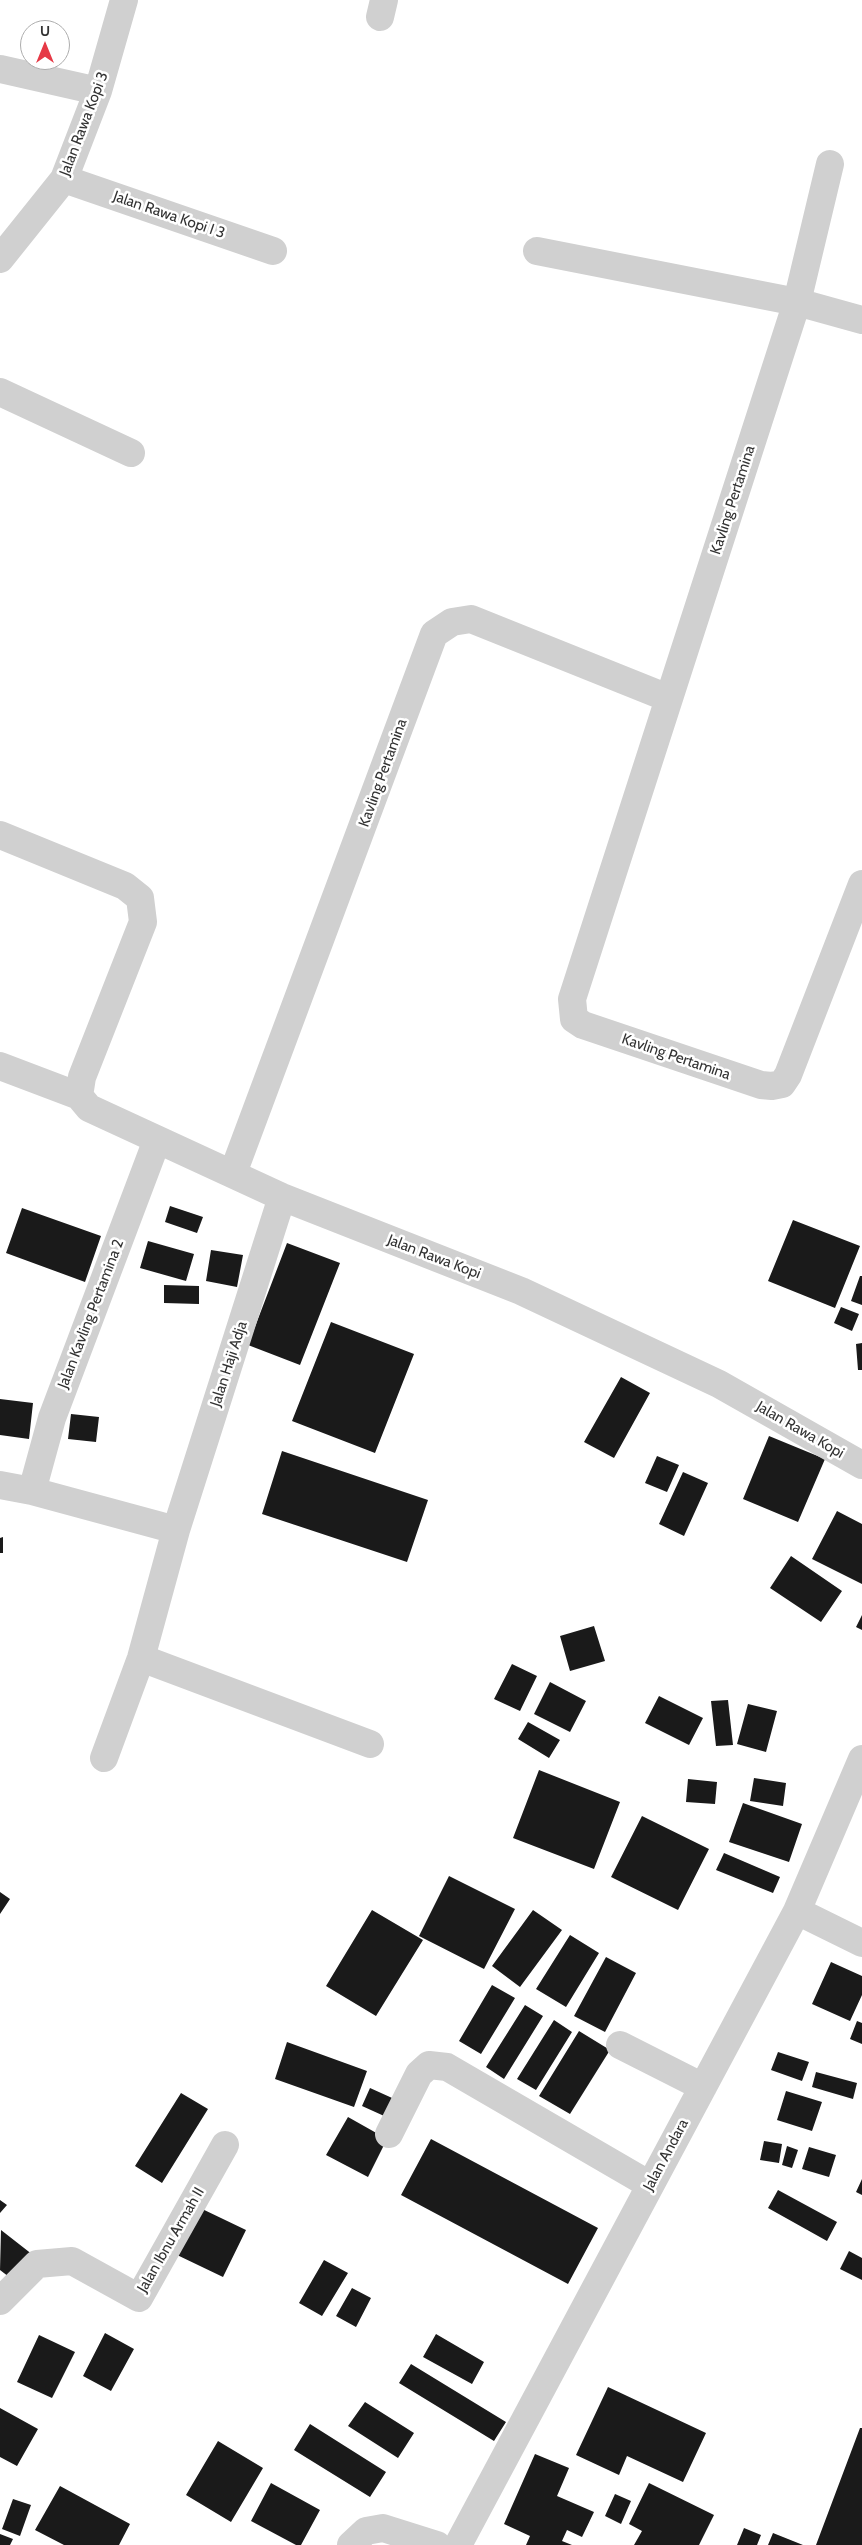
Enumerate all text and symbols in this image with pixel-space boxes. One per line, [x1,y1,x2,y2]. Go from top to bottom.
north arrow [20,20,70,70]
text: U [40,22,50,40]
street label: Jalan Rawa Kopi 3 [56,69,112,179]
street label: Jalan Rawa Kopi I 3 [111,187,227,243]
street label: Kavling Pertamina [707,443,759,557]
street label: Kavling Pertamina [355,716,411,830]
street label: Kavling Pertamina [619,1030,733,1084]
street label: Jalan Rawa Kopi [385,1231,483,1283]
street label: Jalan Kavling Pertamina 2 [54,1237,128,1391]
street label: Jalan Haji Adja [207,1319,251,1409]
street label: Jalan Rawa Kopi [753,1398,847,1462]
street label: Jalan Andara [640,2116,692,2194]
street label: Jalan Ibnu Armah II [134,2184,208,2296]

